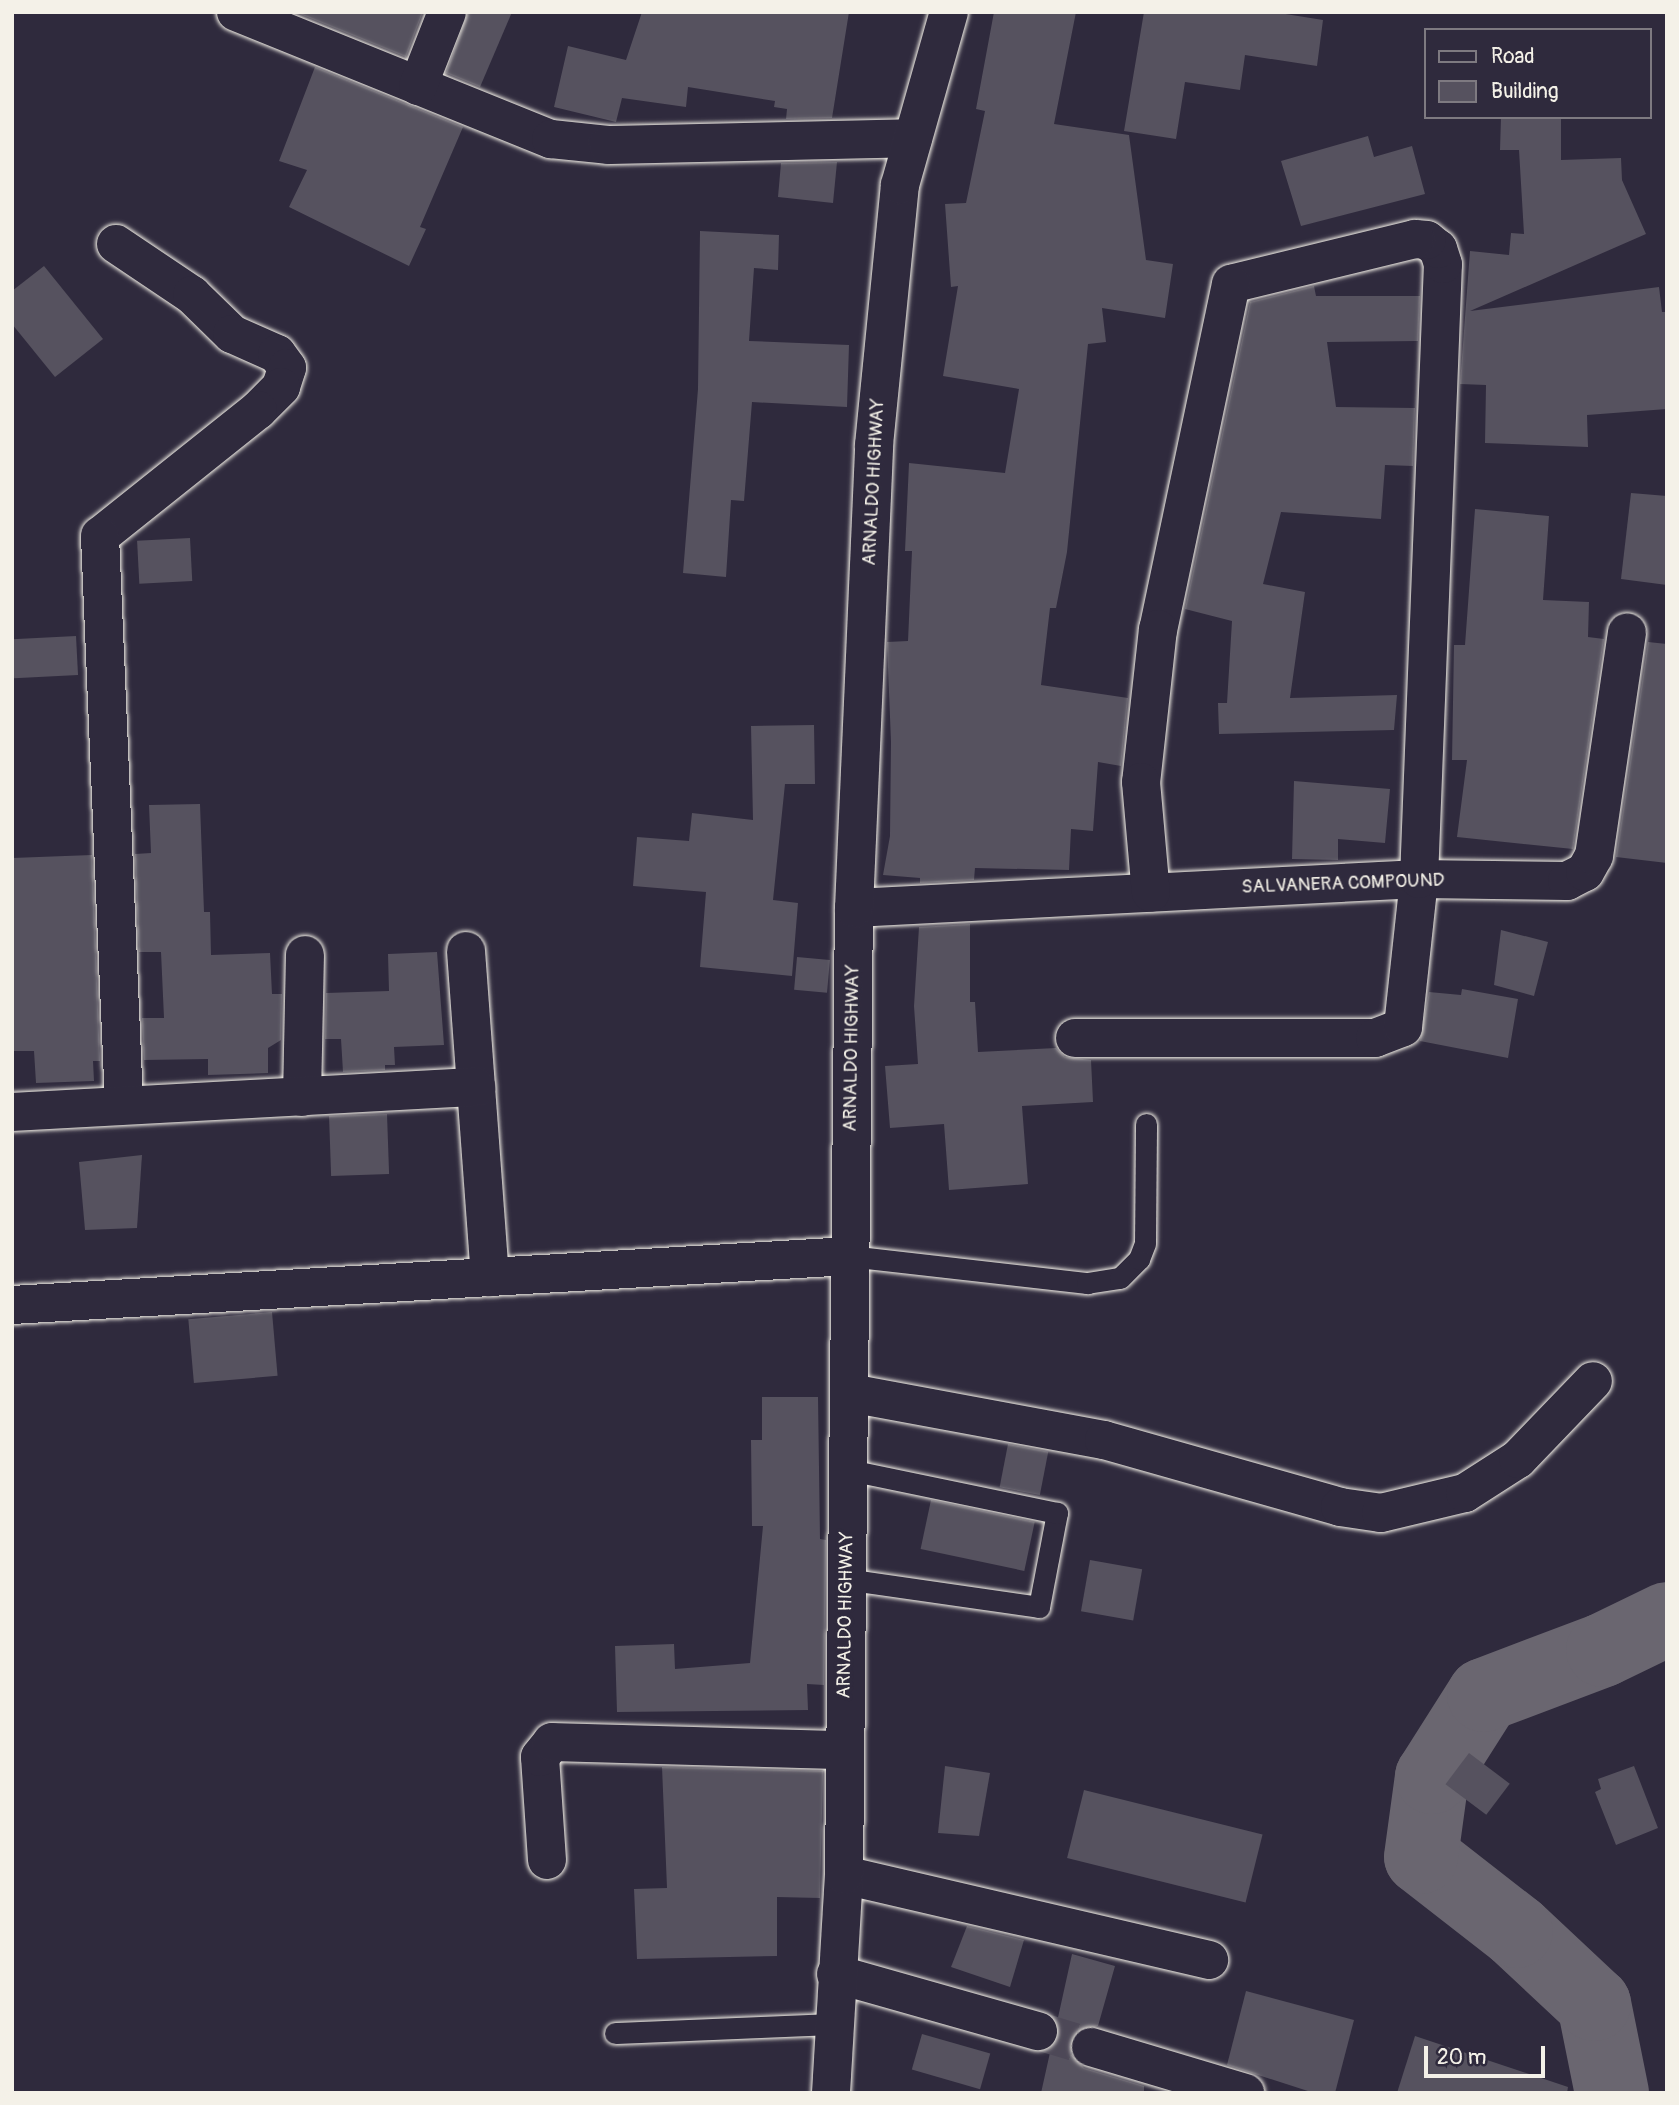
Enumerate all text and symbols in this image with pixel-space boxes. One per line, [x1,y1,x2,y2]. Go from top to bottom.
legend [1424,28,1651,119]
text: Road [1491,43,1535,70]
text: Building [1491,78,1558,105]
street label: ARNALDO HIGHWAY [858,398,890,566]
street label: SALVANERA COMPOUND [1241,869,1445,899]
street label: ARNALDO HIGHWAY [839,964,865,1132]
street label: ARNALDO HIGHWAY [833,1531,859,1699]
scale bar [1427,2032,1548,2076]
text: 20 m [1437,2044,1486,2071]

